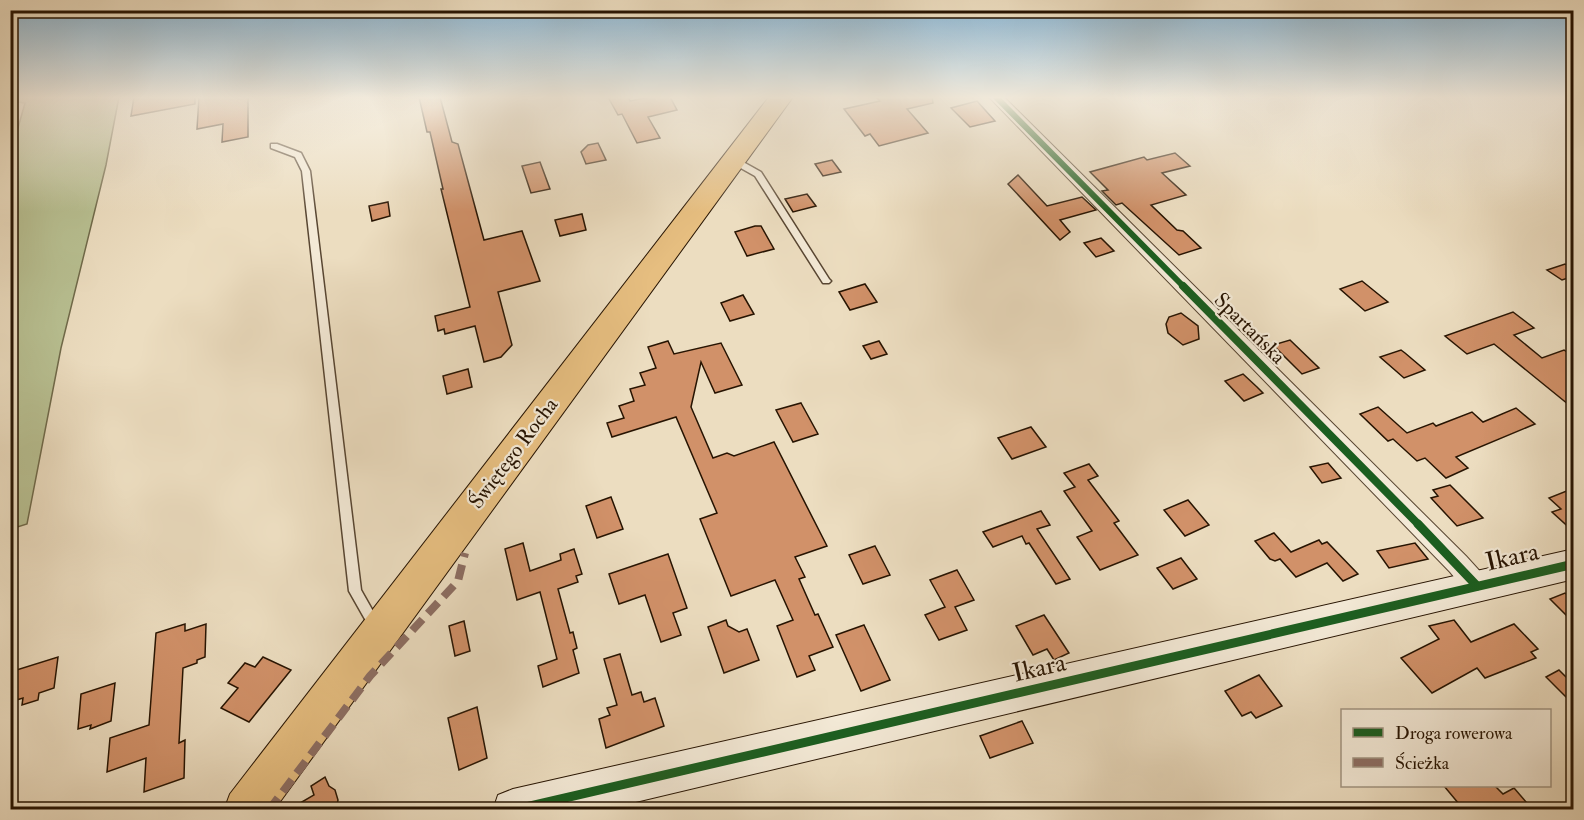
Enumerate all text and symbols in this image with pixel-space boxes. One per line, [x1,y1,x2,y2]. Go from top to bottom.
street label: Spartańska [1208,287,1292,370]
street label: Świętego Rocha [463,392,564,514]
street label: Ikara [1482,535,1542,579]
street label: Ikara [1009,646,1069,690]
legend [1341,709,1551,787]
text: Droga rowerowa [1395,722,1513,745]
text: Ścieżka [1395,752,1450,775]

